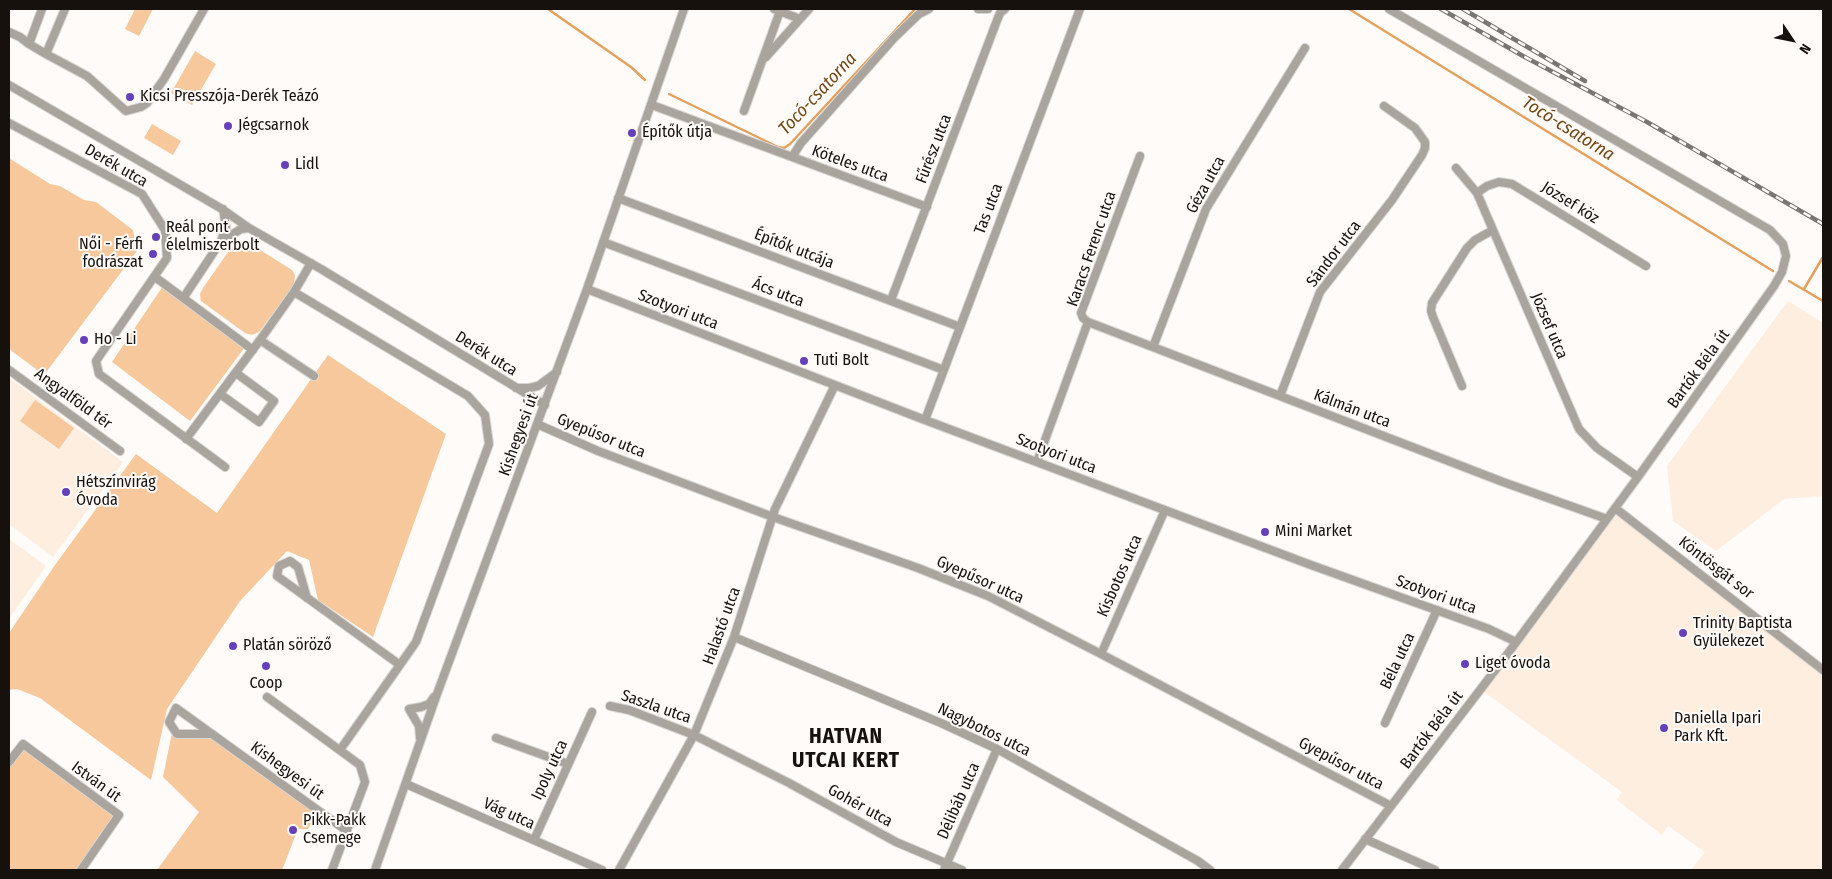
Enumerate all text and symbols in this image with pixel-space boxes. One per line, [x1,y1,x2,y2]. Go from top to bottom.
north arrow [1767,15,1817,65]
text: N [1795,40,1814,57]
water label: Tocó-csatorna [774,48,862,140]
place label: Kicsi Presszója-Derék Teázó [140,87,319,107]
marker: Kicsi Presszója-Derék Teázó [124,91,136,103]
water label: Tocó-csatorna [1518,92,1618,166]
street label: Fűrész utca [912,112,956,186]
place label: Jégcsarnok [238,116,309,136]
marker: Jégcsarnok [222,120,234,132]
place label: Építők útja [642,123,712,143]
marker: Építők útja [626,127,638,139]
street label: Derék utca [81,140,151,192]
street label: Köteles utca [809,141,891,187]
street label: Géza utca [1182,153,1230,217]
place label: Lidl [295,155,319,175]
marker: Lidl [279,159,291,171]
street label: József köz [1538,178,1602,228]
street label: Tas utca [971,181,1007,237]
street label: Karacs Ferenc utca [1063,189,1121,309]
street label: Sándor utca [1303,217,1365,291]
place label: Reál pont élelmiszerbolt [166,218,259,256]
street label: Építők utcája [751,225,837,273]
marker: Reál pont élelmiszerbolt [150,231,162,243]
place label: Női - Férfi fodrászat [79,235,143,273]
marker: Női - Férfi fodrászat [147,248,159,260]
street label: Ács utca [749,274,807,312]
street label: Szotyori utca [635,286,721,334]
street label: József utca [1526,290,1572,362]
street label: Bartók Béla út [1664,326,1734,412]
street label: Derék utca [452,327,520,381]
place label: Ho - Li [94,330,137,350]
marker: Ho - Li [78,334,90,346]
place label: Tuti Bolt [814,351,869,371]
marker: Tuti Bolt [798,355,810,367]
street label: Angyalföld tér [30,364,116,434]
street label: Kálmán utca [1311,386,1393,432]
street label: Kishegyesi út [495,391,543,479]
street label: Gyepűsor utca [554,410,648,462]
street label: Szotyori utca [1013,430,1099,478]
place label: Hétszínvirág Óvoda [76,473,156,511]
marker: Hétszínvirág Óvoda [60,486,72,498]
place label: Mini Market [1275,522,1352,542]
marker: Mini Market [1259,526,1271,538]
street label: Kisbotos utca [1093,532,1147,620]
street label: Köntösgát sor [1675,533,1757,603]
street label: Gyepűsor utca [933,552,1027,608]
street label: Szotyori utca [1393,572,1479,618]
street label: Halastó utca [699,585,745,667]
place label: Trinity Baptista Gyülekezet [1693,614,1792,652]
marker: Trinity Baptista Gyülekezet [1677,627,1689,639]
street label: Béla utca [1377,630,1419,692]
place label: Platán söröző [243,636,332,656]
marker: Platán söröző [227,640,239,652]
place label: Liget óvoda [1475,654,1551,674]
marker: Liget óvoda [1459,658,1471,670]
marker: Coop [260,660,272,672]
place label: Coop [249,674,283,694]
street label: Saszla utca [619,686,693,728]
street label: Bartók Béla út [1396,687,1468,773]
street label: Nagybotos utca [934,699,1034,761]
place label: Daniella Ipari Park Kft. [1674,709,1761,747]
marker: Daniella Ipari Park Kft. [1658,722,1670,734]
district label: HATVAN UTCAI KERT [791,724,901,774]
street label: Gyepűsor utca [1295,734,1387,794]
street label: Ipoly utca [528,737,572,803]
street label: Kishegyesi út [246,738,328,804]
street label: István út [67,758,125,806]
street label: Délibáb utca [934,760,984,842]
street label: Gohér utca [824,780,896,832]
street label: Vág utca [480,794,538,834]
place label: Pikk-Pakk Csemege [303,811,366,849]
marker: Pikk-Pakk Csemege [287,824,299,836]

